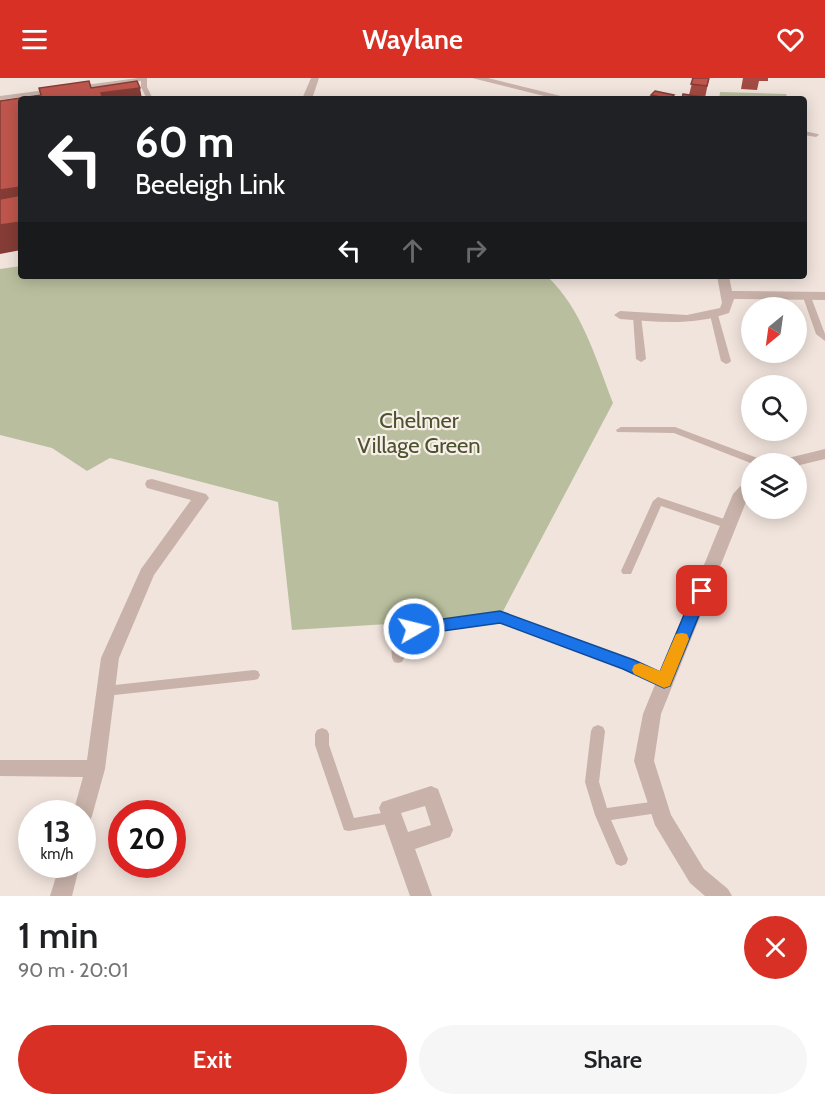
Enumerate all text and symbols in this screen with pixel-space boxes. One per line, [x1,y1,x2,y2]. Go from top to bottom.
icon: menu [18,23,51,56]
text: Waylane [362,23,463,56]
icon: heart [774,23,807,56]
text: 60 m [135,116,234,168]
icon: left [36,120,114,198]
text: Beeleigh Link [135,168,285,201]
icon: left [333,234,366,267]
icon: ahead [396,234,429,267]
icon: right [459,234,492,267]
north arrow [741,297,807,363]
map controls [741,297,807,519]
button: search [741,375,807,441]
park label: Chelmer Village Green [357,407,481,459]
button: layers [741,453,807,519]
pin [676,565,727,616]
icon: arrive [685,574,718,607]
position arrow [382,597,446,661]
speed limit sign: 20 [108,800,186,878]
text: 13 [43,813,71,850]
text: km/h [41,845,73,863]
text: 1 min [18,913,98,957]
button: close [744,916,807,979]
text: 90 m · 20:01 [18,958,128,982]
button: Exit [18,1025,407,1094]
button: Share [419,1025,807,1094]

